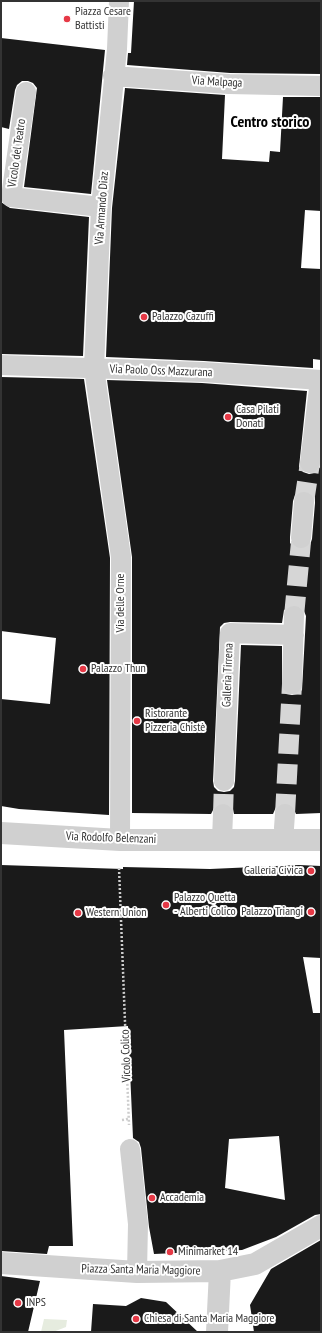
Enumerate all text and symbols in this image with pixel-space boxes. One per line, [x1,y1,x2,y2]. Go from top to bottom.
place label: Piazza Cesare Battisti [75,5,131,33]
marker: Piazza Cesare Battisti [62,14,72,24]
street label: Via Malpaga [191,73,243,91]
district label: Centro storico [231,112,309,132]
street label: Vicolo del Teatro [5,118,29,188]
street label: Via Armando Diaz [92,171,112,245]
place label: Palazzo Cazuffi [152,310,214,324]
marker: Palazzo Cazuffi [139,312,149,322]
street label: Via Paolo Oss Mazzurana [109,362,213,380]
place label: Casa Pilati Donati [236,403,279,431]
marker: Casa Pilati Donati [223,412,233,422]
street label: Via delle Orne [114,574,128,632]
street label: Galleria Tirrena [220,643,236,707]
place label: Palazzo Thun [91,662,146,676]
marker: Palazzo Thun [78,664,88,674]
place label: Ristorante Pizzeria Chistè [145,707,205,735]
marker: Ristorante Pizzeria Chistè [132,716,142,726]
street label: Via Rodolfo Belenzani [66,829,156,847]
place label: Galleria Civica [244,864,303,878]
marker: Galleria Civica [306,866,316,876]
place label: Palazzo Quetta - Alberti Colico [174,891,236,919]
marker: Palazzo Quetta - Alberti Colico [161,900,171,910]
place label: Palazzo Triangi [241,905,303,919]
place label: Western Union [86,906,146,920]
marker: Palazzo Triangi [306,907,316,917]
marker: Western Union [73,908,83,918]
street label: Vicolo Colico [118,1029,134,1083]
place label: Accademia [160,1191,204,1205]
marker: Accademia [147,1193,157,1203]
place label: Minimarket 14 [178,1245,238,1259]
marker: Minimarket 14 [165,1247,175,1257]
street label: Piazza Santa Maria Maggiore [81,1262,201,1278]
place label: INPS [26,1296,46,1310]
marker: INPS [13,1298,23,1308]
place label: Chiesa di Santa Maria Maggiore [144,1312,274,1326]
marker: Chiesa di Santa Maria Maggiore [131,1314,141,1324]

